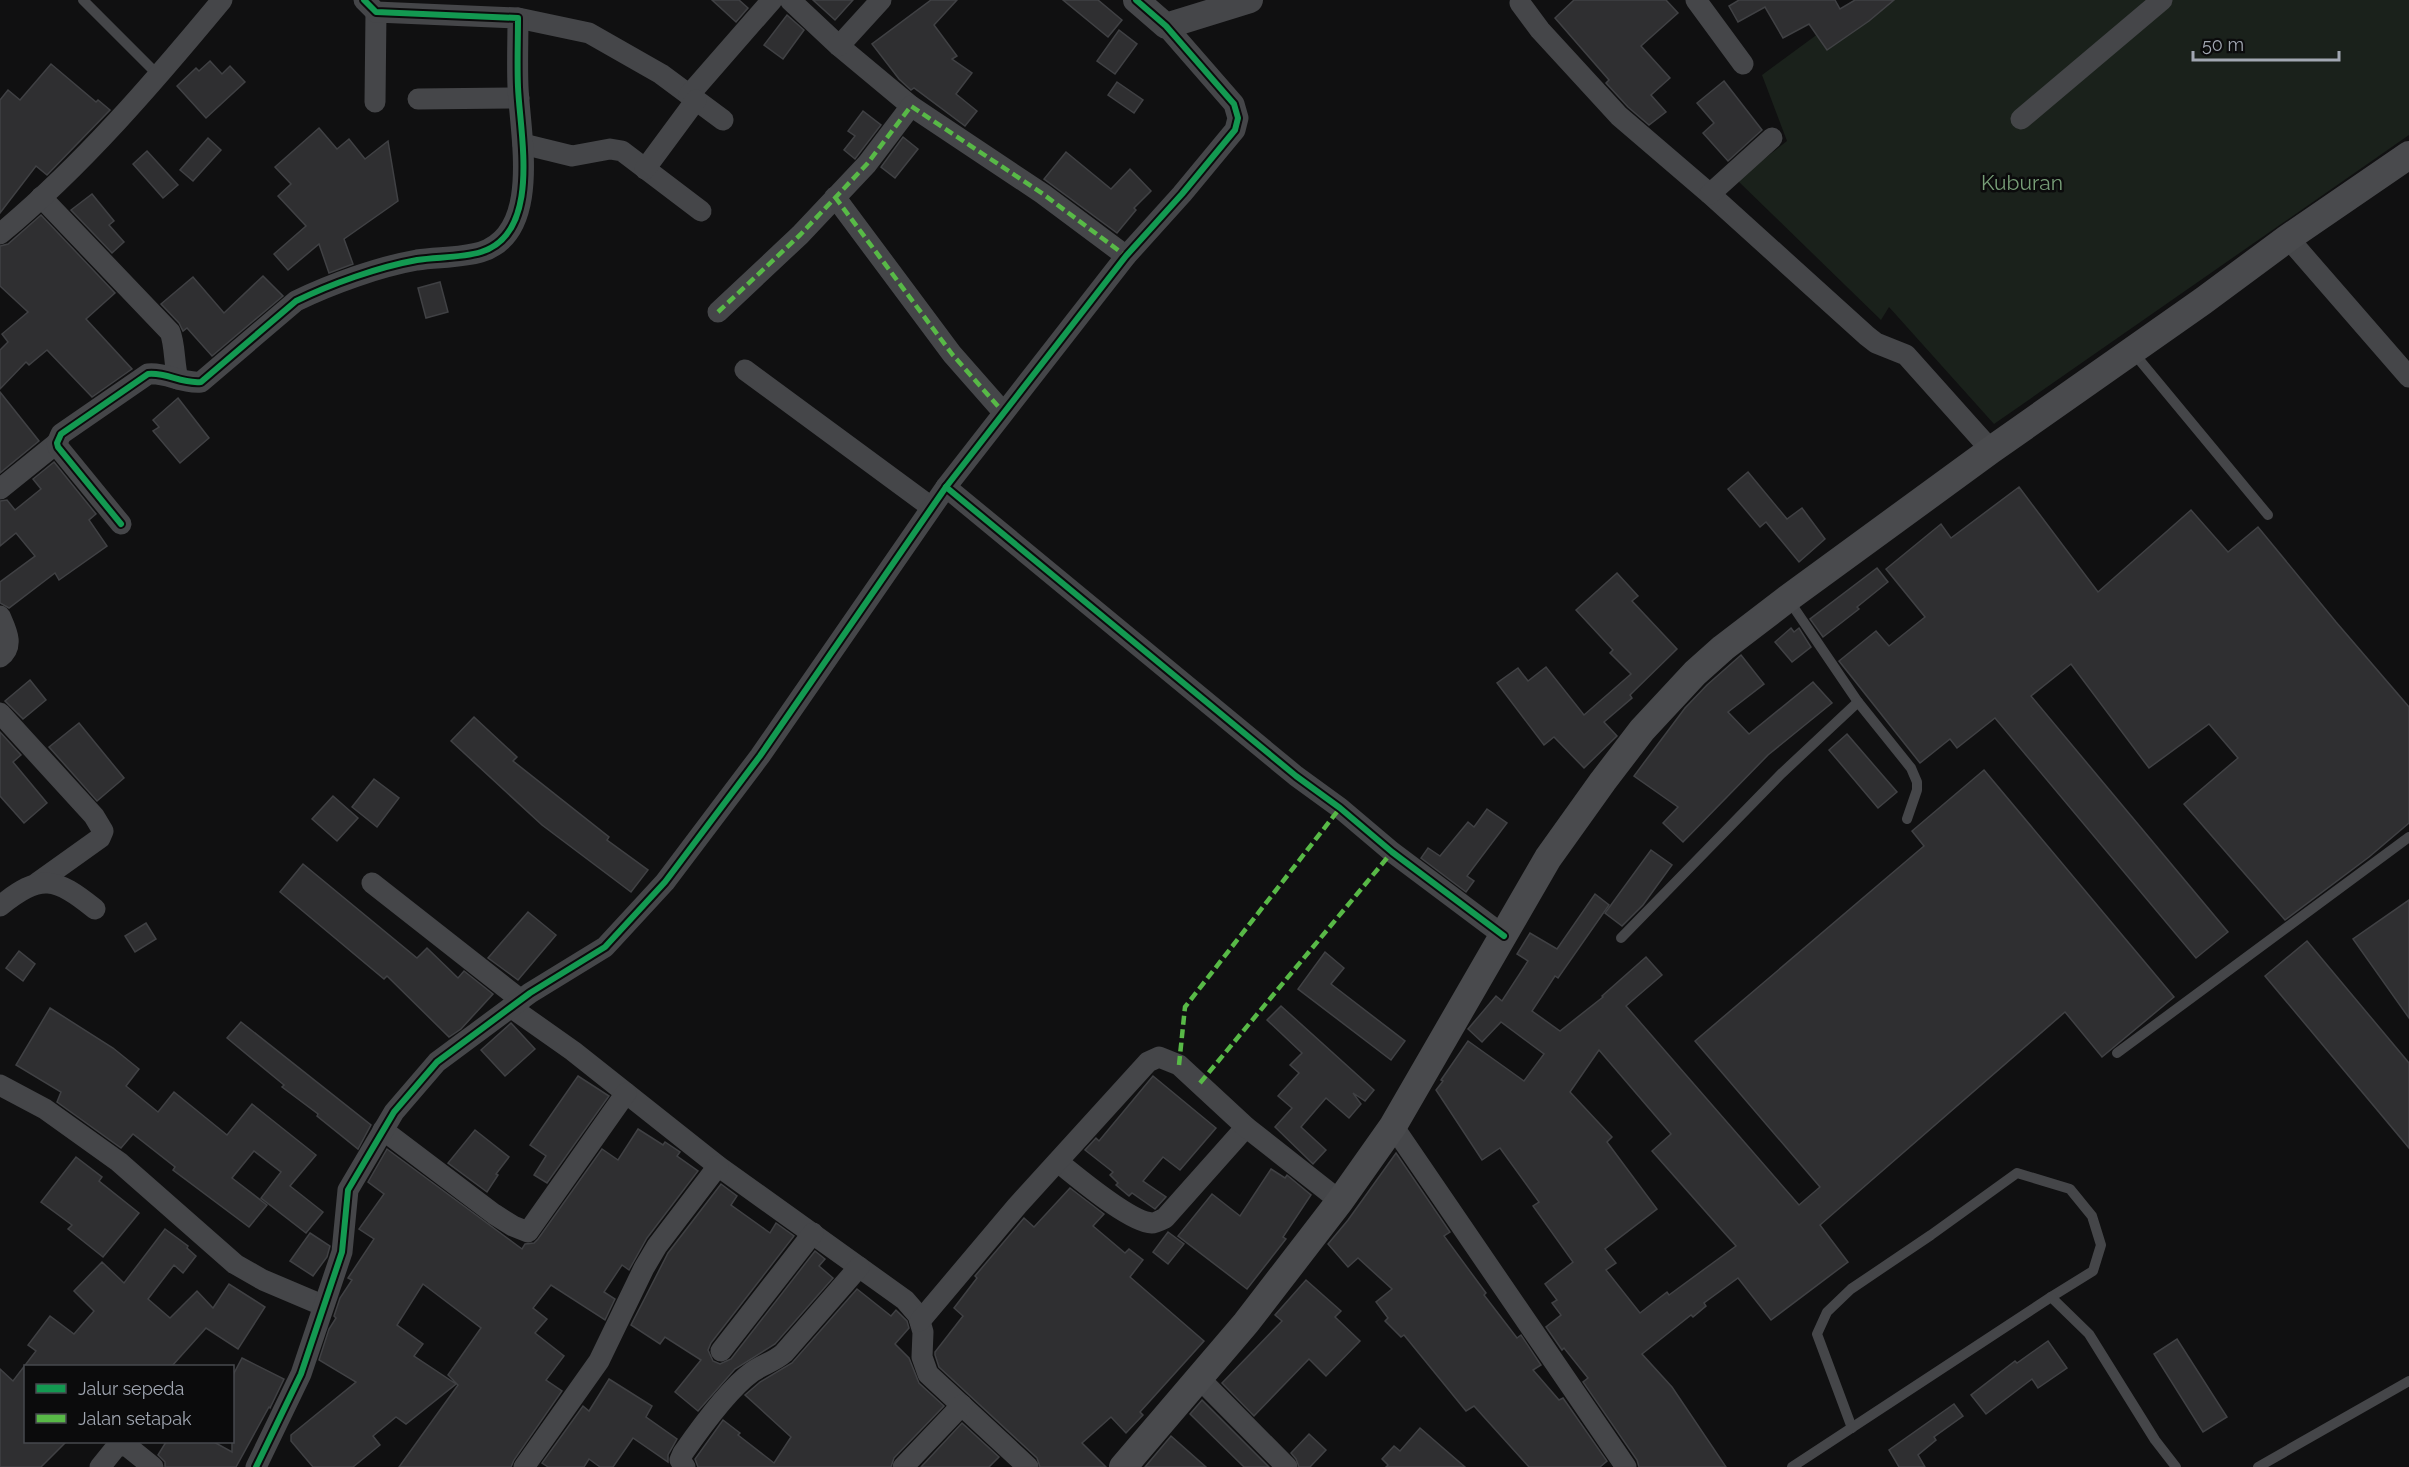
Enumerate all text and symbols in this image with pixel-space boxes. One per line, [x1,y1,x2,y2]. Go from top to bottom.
scale bar [2193,24,2338,62]
text: 50 m [2202,34,2244,55]
park label: Kuburan [1981,170,2063,195]
legend [24,1365,234,1443]
text: Jalur sepeda [78,1378,184,1399]
text: Jalan setapak [78,1408,192,1429]

